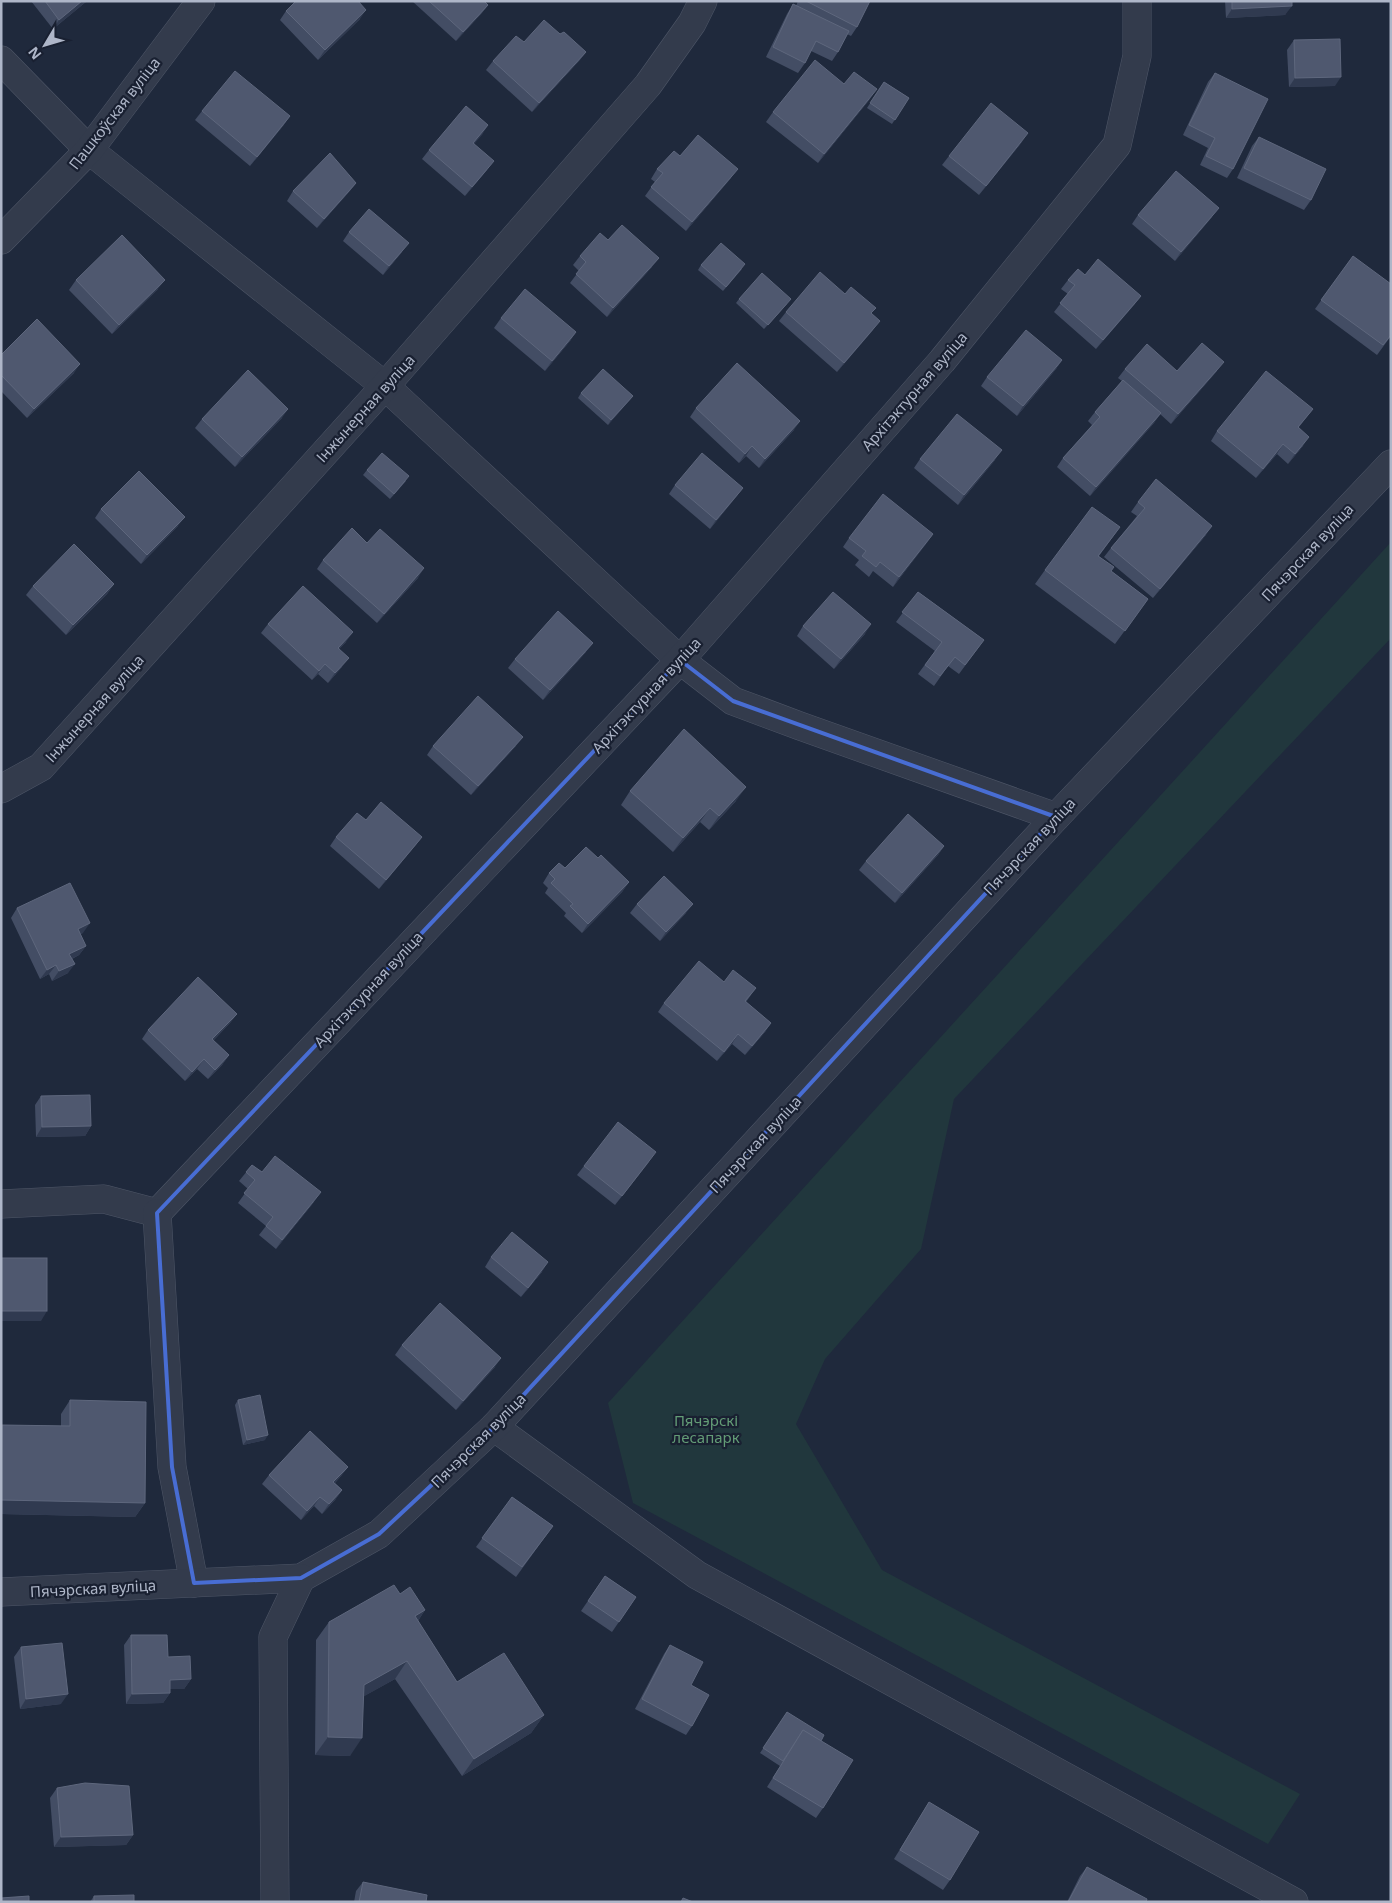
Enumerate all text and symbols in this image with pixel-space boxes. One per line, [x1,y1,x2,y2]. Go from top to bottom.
north arrow [20,20,70,70]
text: N [23,43,45,64]
street label: Пашкоўская вуліца [64,53,164,173]
street label: Архітэктурная вуліца [857,327,971,455]
street label: Інжынерная вуліца [311,350,419,466]
street label: Пячэрская вуліца [1257,499,1357,605]
street label: Архітэктурная вуліца [587,633,705,757]
street label: Інжынерная вуліца [40,650,148,766]
street label: Пячэрская вуліца [979,793,1079,899]
street label: Архітэктурная вуліца [309,927,427,1051]
street label: Пячэрская вуліца [705,1091,805,1197]
street label: Пячэрская вуліца [426,1388,530,1492]
park label: Пячэрскі лесапарк [672,1410,740,1447]
street label: Пячэрская вуліца [29,1575,157,1601]

